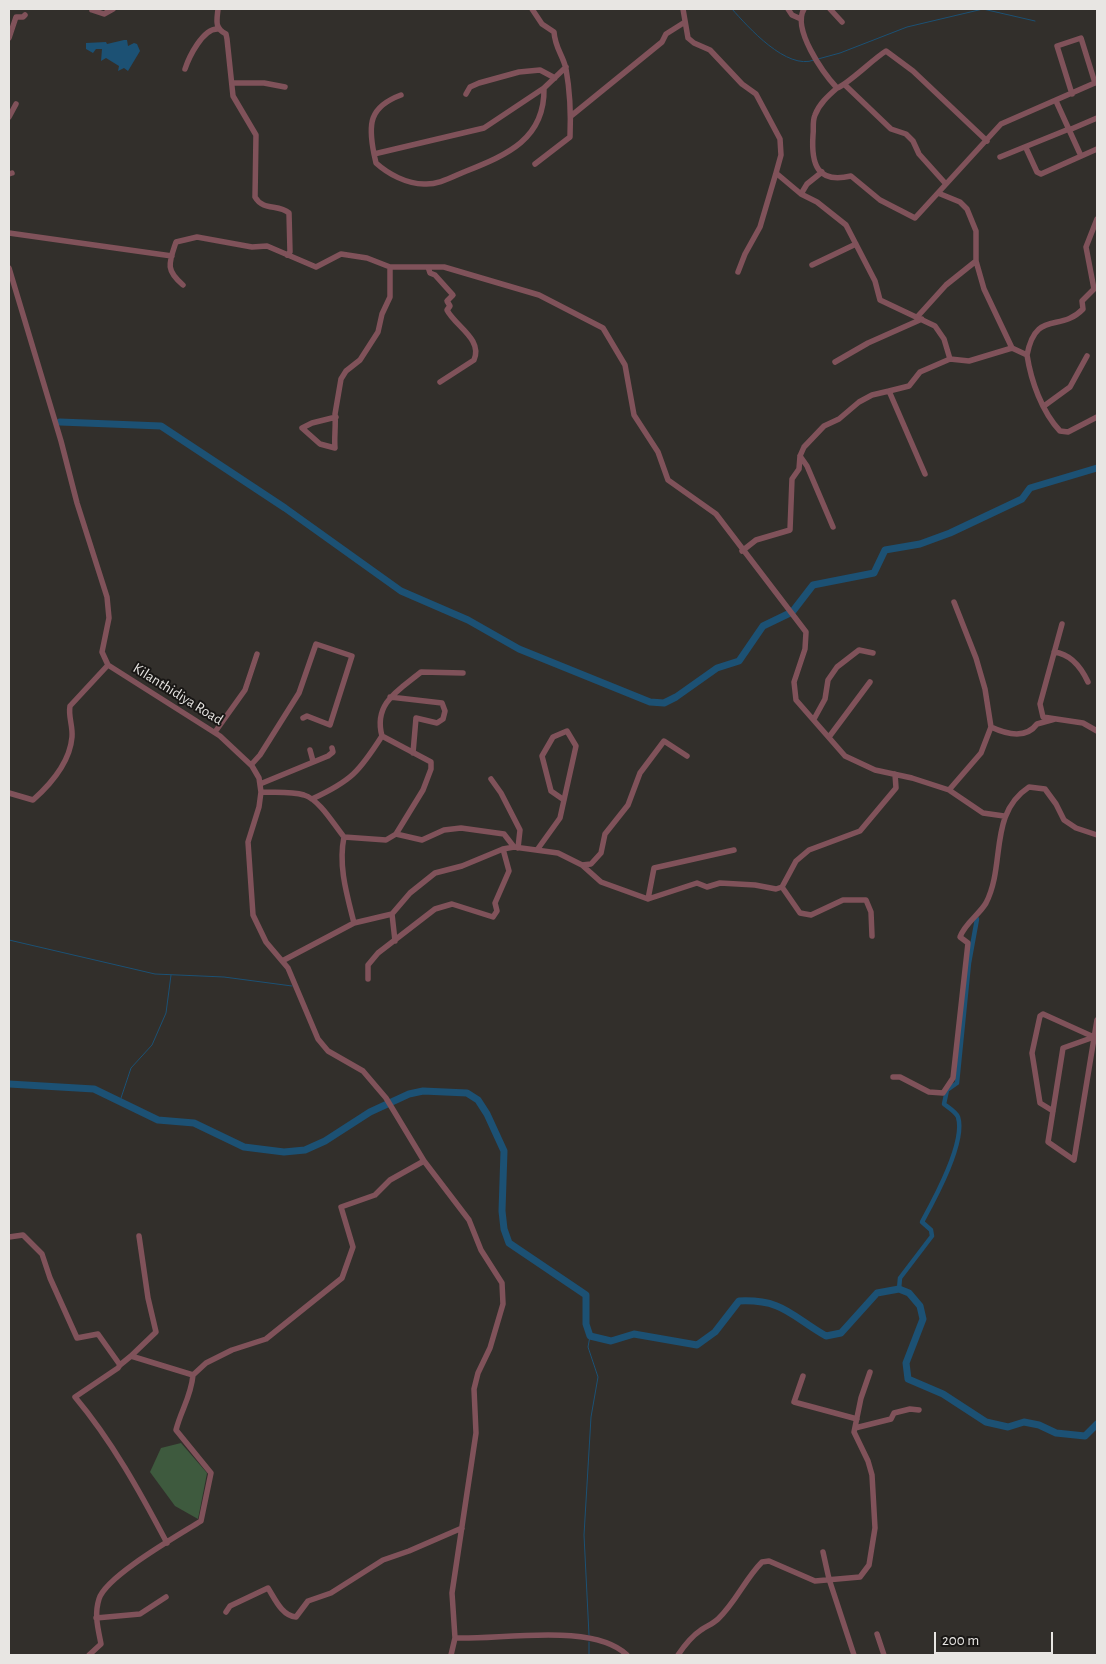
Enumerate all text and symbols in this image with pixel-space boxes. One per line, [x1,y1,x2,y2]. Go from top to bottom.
street label: Kilanthidiya Road [130,659,226,729]
scale bar [936,1622,1055,1654]
text: 200 m [942,1633,979,1648]

